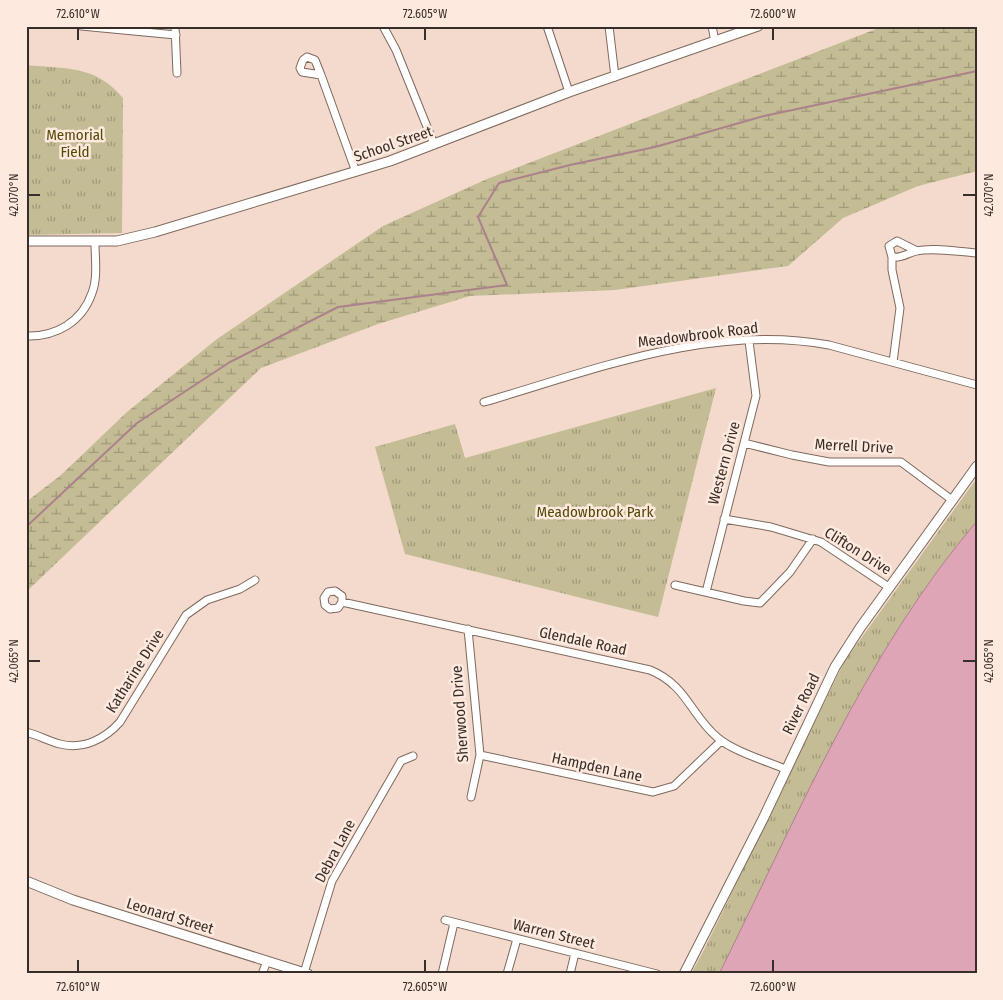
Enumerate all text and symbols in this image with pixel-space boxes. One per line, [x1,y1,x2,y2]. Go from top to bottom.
text: 72.610°W [56,7,100,21]
text: 72.605°W [403,7,447,21]
text: 72.600°W [750,7,796,21]
street label: School Street [351,122,435,166]
park label: Memorial Field [46,126,104,161]
text: 42.070°N [7,173,21,217]
text: 42.070°N [982,173,996,217]
street label: Meadowbrook Road [637,319,759,351]
street label: Western Drive [704,419,744,507]
street label: Merrell Drive [814,435,894,457]
park label: Meadowbrook Park [537,503,653,521]
street label: Clifton Drive [821,523,895,579]
street label: Glendale Road [538,623,628,659]
street label: Katharine Drive [102,626,168,716]
text: 42.065°N [7,639,21,683]
text: 42.065°N [982,639,996,683]
street label: Sherwood Drive [448,665,472,763]
street label: River Road [778,670,824,738]
street label: Hampden Lane [550,749,644,785]
street label: Debra Lane [311,816,359,886]
street label: Leonard Street [124,894,216,938]
street label: Warren Street [511,915,597,953]
text: 72.610°W [56,980,100,994]
text: 72.605°W [403,980,447,994]
text: 72.600°W [750,980,796,994]

